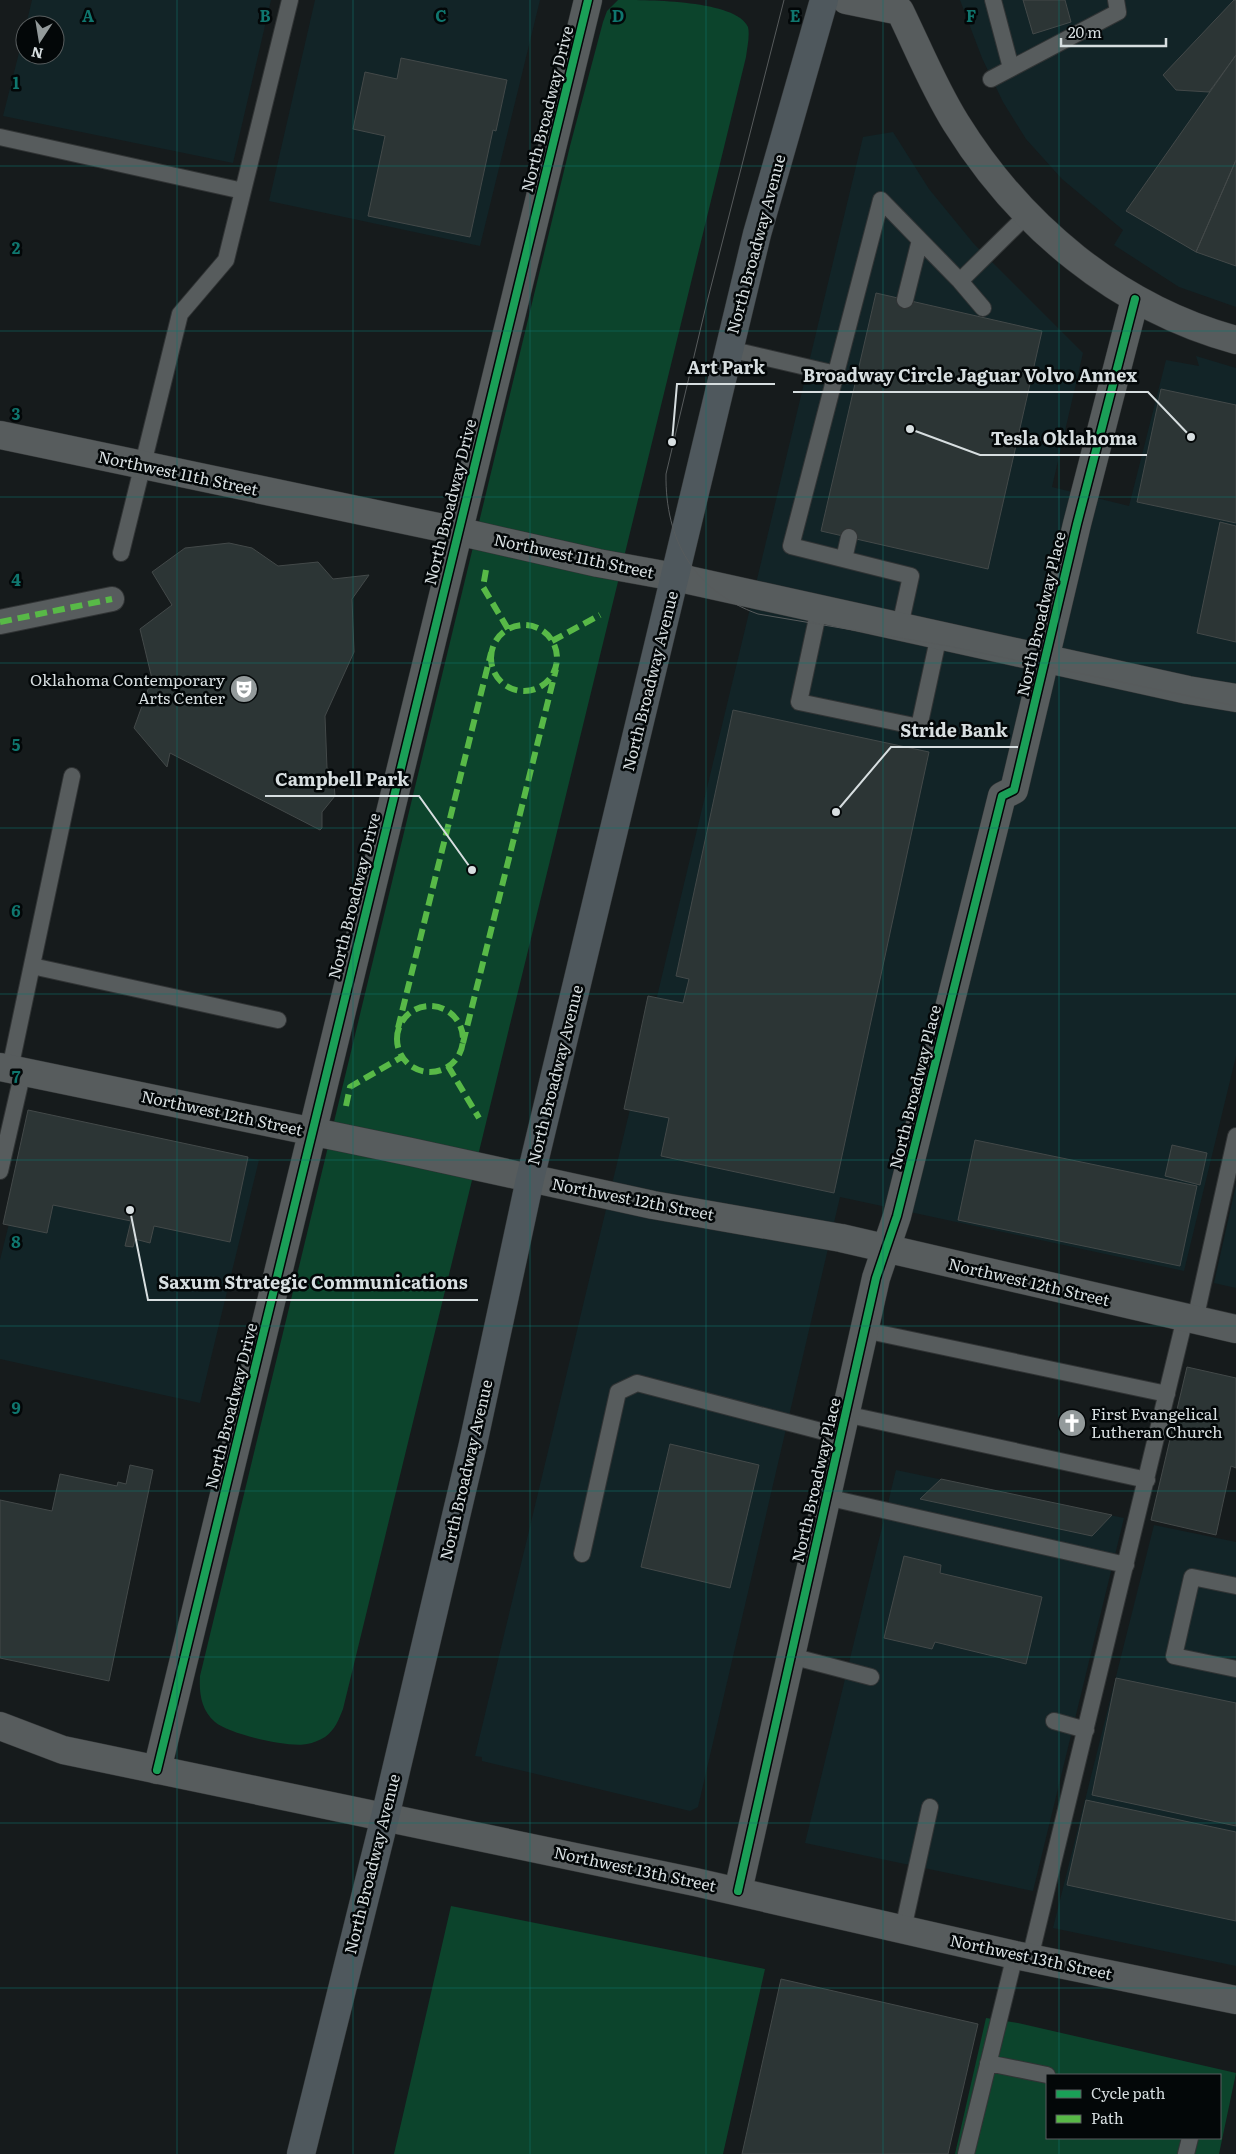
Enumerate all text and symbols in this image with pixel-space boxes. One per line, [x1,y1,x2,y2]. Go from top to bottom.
text: A [82,3,94,27]
text: B [259,3,271,27]
text: C [435,3,447,27]
text: D [612,3,624,27]
text: E [790,3,801,27]
text: F [966,3,976,27]
north arrow [15,15,65,65]
scale bar [1061,15,1166,47]
text: 20 m [1068,20,1102,43]
street label: North Broadway Drive [514,23,578,195]
text: N [29,43,45,65]
text: 1 [13,70,20,94]
street label: North Broadway Avenue [720,151,791,336]
text: 2 [12,235,21,259]
callout: Art Park [677,351,775,384]
text: Art Park [687,353,766,380]
callout: Broadway Circle Jaguar Volvo Annex [793,359,1148,392]
text: Broadway Circle Jaguar Volvo Annex [803,361,1137,388]
text: 3 [12,401,21,425]
street label: North Broadway Drive [417,416,481,588]
callout: Tesla Oklahoma [980,422,1147,455]
text: Tesla Oklahoma [991,424,1138,451]
street label: Northwest 11th Street [96,443,261,501]
street label: Northwest 11th Street [492,526,657,584]
street label: North Broadway Place [1009,529,1071,699]
text: 4 [11,567,21,591]
street label: North Broadway Avenue [615,588,683,773]
place label: Oklahoma Contemporary Arts Center [30,667,226,709]
theatre icon: Oklahoma Contemporary Arts Center [229,674,259,704]
callout: Stride Bank [891,714,1018,747]
text: Stride Bank [900,716,1009,743]
text: 5 [12,732,21,756]
callout: Campbell Park [265,763,419,796]
text: Campbell Park [275,765,410,792]
street label: North Broadway Drive [321,810,385,982]
text: 6 [11,898,21,922]
street label: North Broadway Avenue [520,982,588,1167]
street label: North Broadway Place [882,1002,946,1171]
text: 7 [12,1064,21,1088]
street label: Northwest 12th Street [139,1083,306,1141]
street label: Northwest 12th Street [550,1171,717,1226]
text: 8 [11,1229,21,1253]
street label: Northwest 12th Street [946,1251,1113,1311]
callout: Saxum Strategic Communications [148,1267,478,1300]
text: Saxum Strategic Communications [158,1268,468,1295]
street label: North Broadway Drive [198,1320,262,1492]
street label: North Broadway Avenue [433,1377,498,1563]
text: 9 [11,1395,21,1419]
street label: North Broadway Place [784,1395,846,1565]
place label: First Evangelical Lutheran Church [1091,1401,1223,1443]
church icon: First Evangelical Lutheran Church [1057,1408,1087,1438]
street label: North Broadway Avenue [337,1771,405,1956]
street label: Northwest 13th Street [552,1839,719,1897]
street label: Northwest 13th Street [948,1927,1115,1985]
legend [1046,2074,1221,2139]
text: Cycle path [1091,2081,1166,2104]
text: Path [1091,2106,1124,2129]

